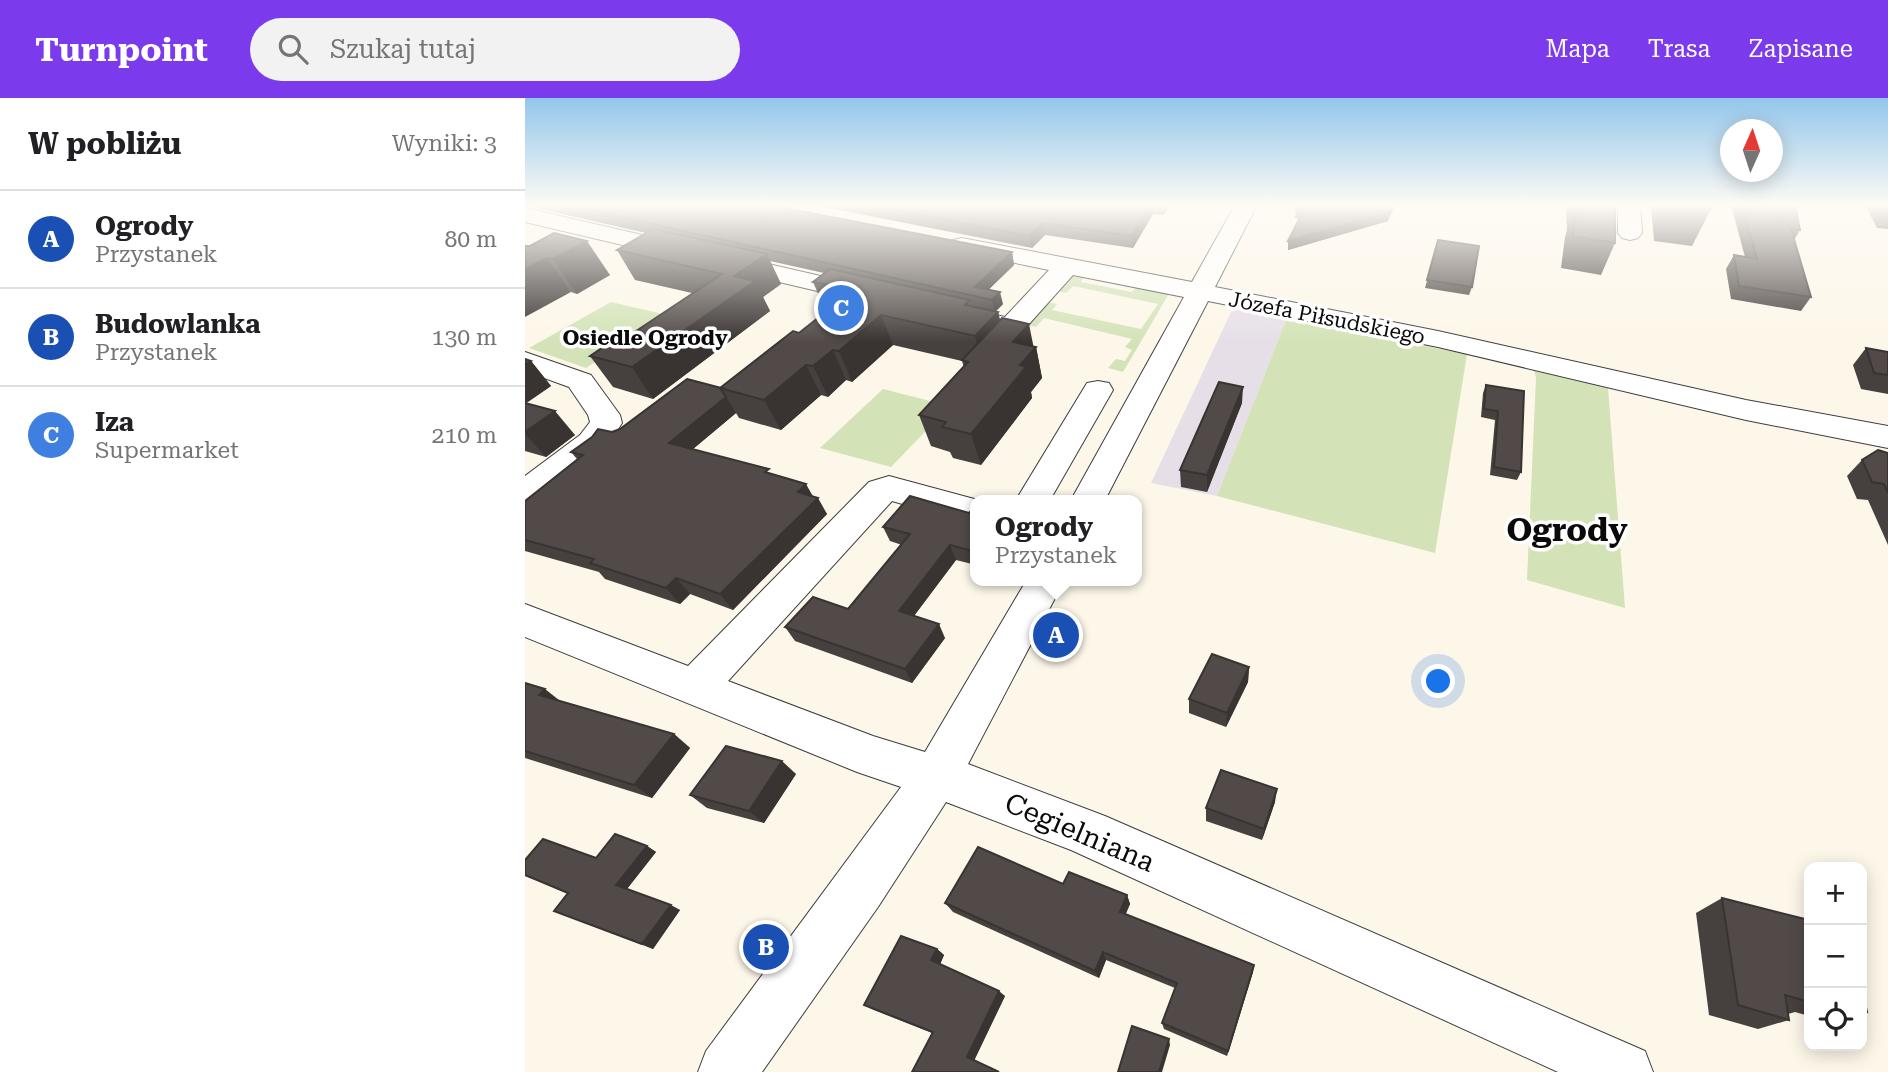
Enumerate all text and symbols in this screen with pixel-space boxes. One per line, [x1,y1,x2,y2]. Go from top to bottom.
search box [250,18,740,81]
text: Turnpoint [35,30,208,69]
icon: search [274,30,312,68]
text: Szukaj tutaj [330,34,476,64]
text: Mapa [1546,35,1610,63]
text: Trasa [1648,35,1710,63]
text: Zapisane [1748,35,1853,63]
north arrow [1720,119,1783,182]
text: W pobliżu [28,126,181,161]
text: Wyniki: 3 [392,130,497,157]
text: Ogrody [95,211,193,241]
text: A [43,226,59,253]
text: 80 m [444,226,497,253]
text: Przystanek [95,241,217,268]
pin: C [818,282,864,334]
street label: Józefa Piłsudskiego [1227,287,1427,349]
text: Budowlanka [95,309,261,339]
text: B [43,324,59,351]
text: 130 m [432,324,497,351]
district label: Osiedle Ogrody [562,326,728,350]
text: Przystanek [95,339,217,366]
text: Iza [95,407,134,437]
text: C [43,422,59,449]
text: 210 m [432,422,497,449]
text: Supermarket [95,437,239,464]
popup [970,495,1142,586]
district label: Ogrody [1506,511,1628,549]
text: Ogrody [995,512,1093,542]
text: Przystanek [995,542,1117,569]
pin: A [1033,609,1079,661]
your location [1421,664,1455,698]
street label: Cegielniana [1000,786,1160,879]
map controls [1804,862,1867,1051]
button: + [1804,862,1867,925]
pin: B [743,921,789,973]
button: − [1804,925,1867,988]
button: locate [1804,988,1867,1051]

